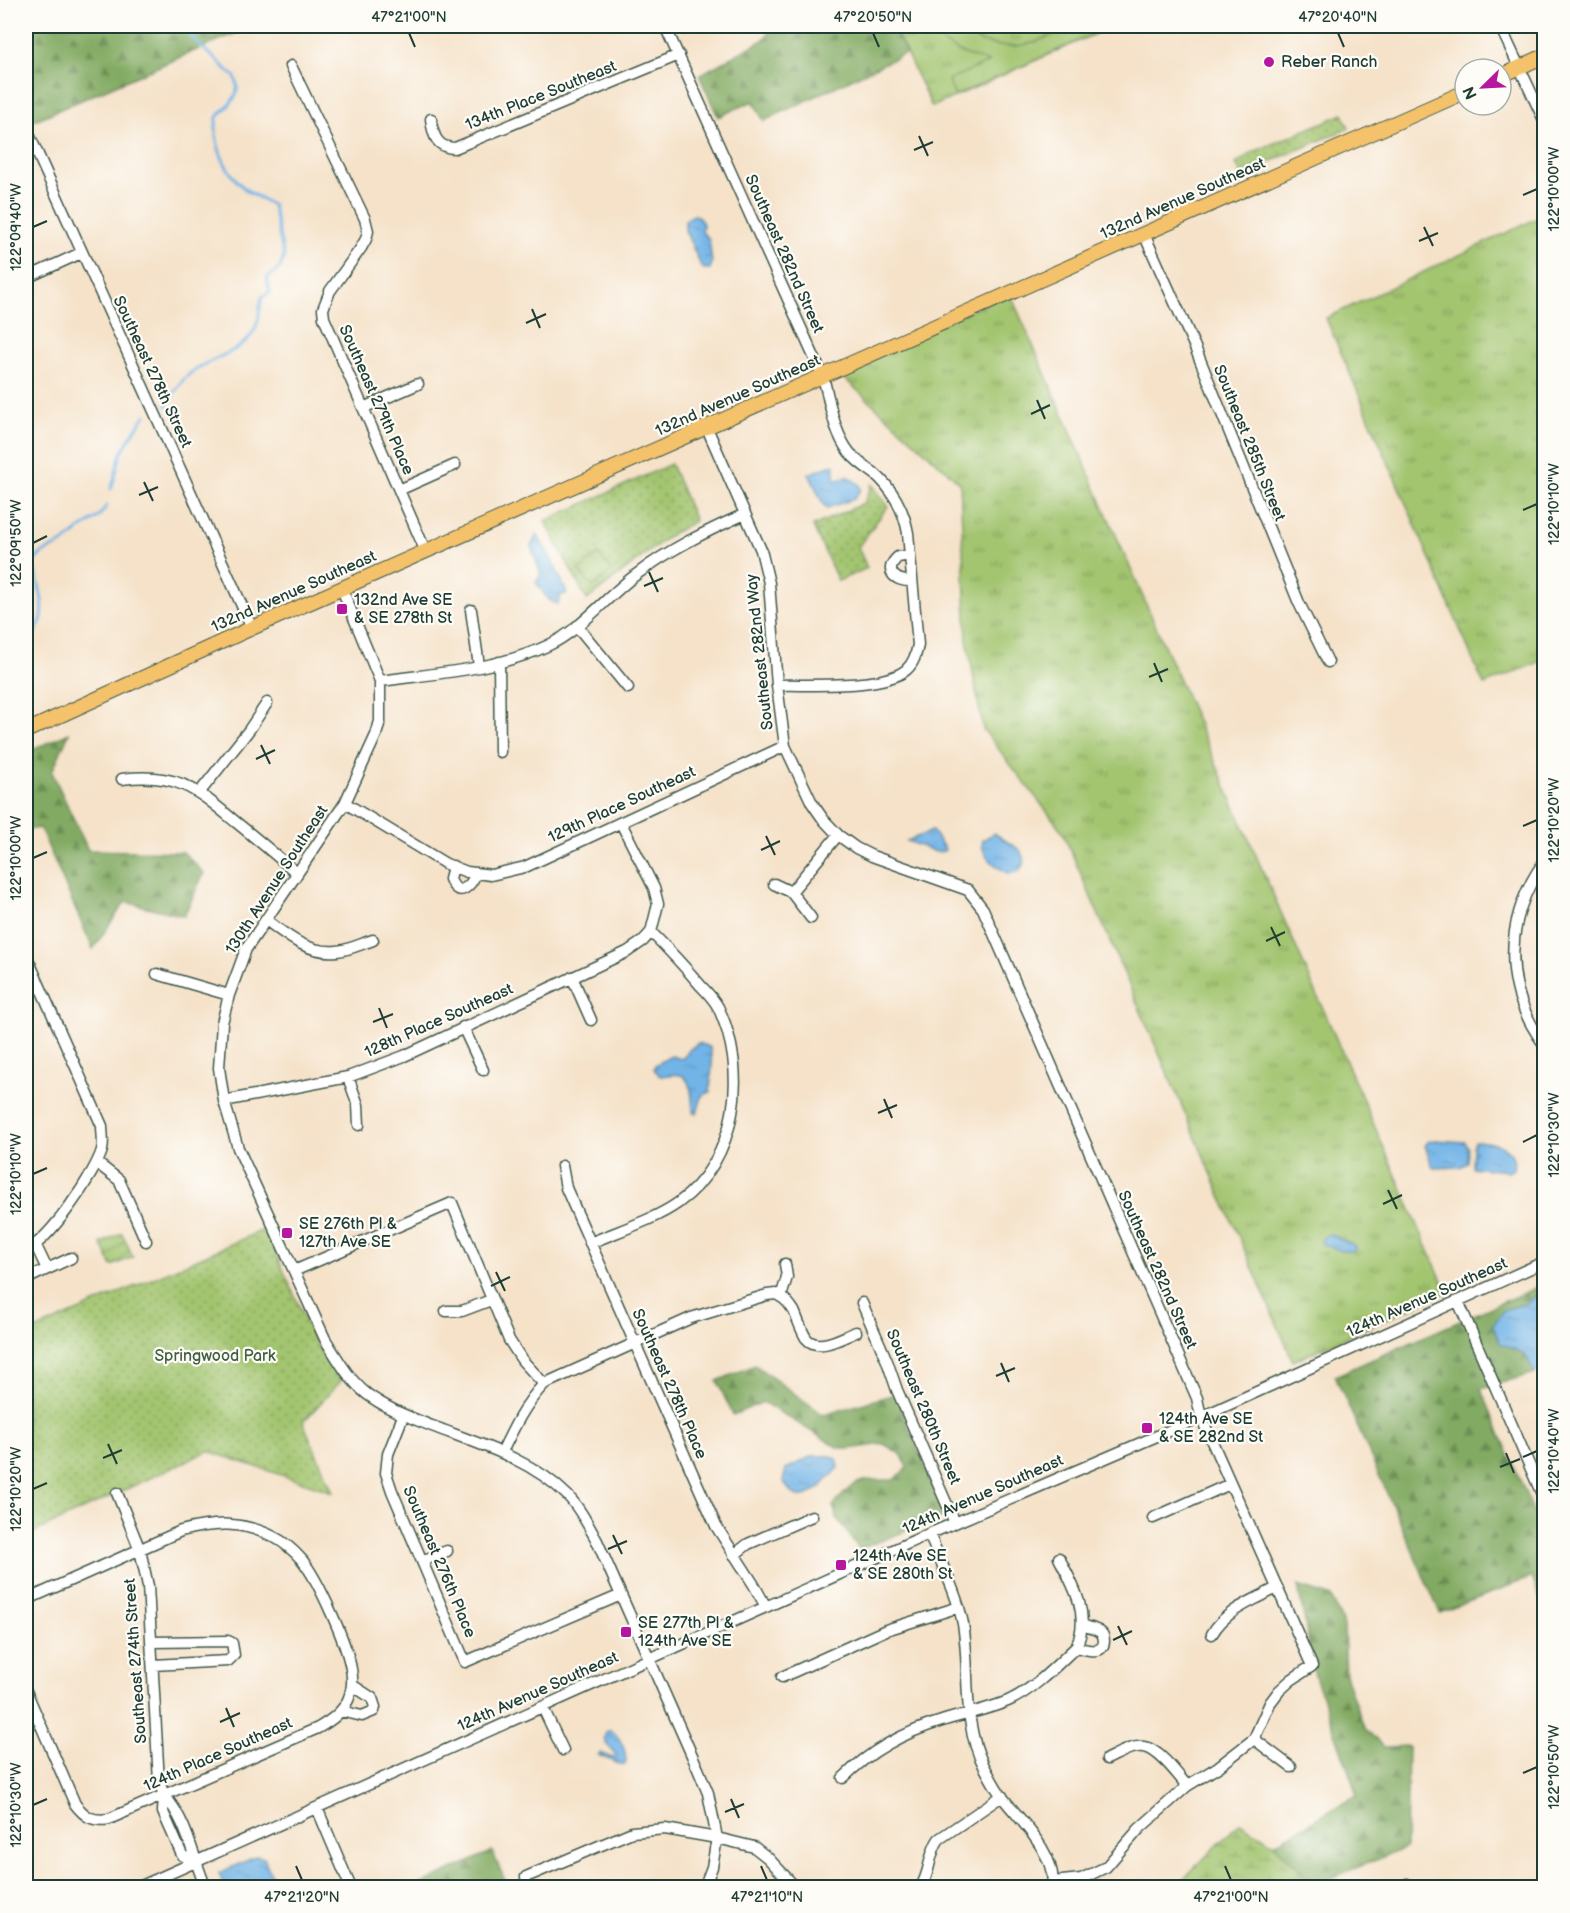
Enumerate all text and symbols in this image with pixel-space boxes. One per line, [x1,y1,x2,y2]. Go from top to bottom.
text: 47°21'00"N [371,8,447,27]
text: 47°20'50"N [834,8,912,27]
text: 47°20'40"N [1298,8,1378,27]
place label: Reber Ranch [1281,53,1377,72]
marker: Reber Ranch [1262,55,1276,69]
street label: 134th Place Southeast [463,57,619,135]
north arrow [1453,57,1513,117]
text: N [1460,83,1482,102]
text: 122°10'00"W [1545,146,1564,231]
street label: 132nd Avenue Southeast [1098,154,1268,244]
street label: Southeast 282nd Street [740,172,828,336]
text: 122°09'40"W [7,183,26,271]
street label: Southeast 278th Street [108,293,196,451]
street label: Southeast 279th Place [334,322,418,478]
street label: 132nd Avenue Southeast [653,351,823,441]
street label: Southeast 285th Street [1209,362,1289,524]
text: 122°10'10"W [1545,463,1564,545]
text: 122°09'50"W [7,499,26,587]
street label: 132nd Avenue Southeast [209,547,379,637]
street label: Southeast 282nd Way [742,572,778,731]
place label: 132nd Ave SE & SE 278th St [354,591,453,628]
marker: 132nd Ave SE & SE 278th St [335,602,349,616]
street label: 129th Place Southeast [545,763,699,847]
text: 122°10'20"W [1545,777,1564,862]
street label: 130th Avenue Southeast [222,802,332,958]
text: 122°10'00"W [7,815,26,900]
street label: 128th Place Southeast [362,980,516,1062]
text: 122°10'30"W [1545,1092,1564,1178]
text: 122°10'10"W [7,1133,26,1215]
street label: Southeast 282nd Street [1113,1188,1201,1352]
place label: SE 276th Pl & 127th Ave SE [299,1215,397,1252]
marker: SE 276th Pl & 127th Ave SE [280,1226,294,1240]
street label: 124th Avenue Southeast [1344,1254,1510,1342]
street label: Southeast 278th Place [627,1306,711,1462]
street label: Southeast 280th Street [882,1326,964,1488]
park label: Springwood Park [154,1347,276,1366]
text: 122°10'40"W [1545,1408,1564,1494]
place label: 124th Ave SE & SE 282nd St [1159,1410,1263,1447]
marker: 124th Ave SE & SE 282nd St [1140,1421,1154,1435]
text: 122°10'20"W [7,1446,26,1531]
street label: 124th Avenue Southeast [900,1451,1066,1539]
street label: Southeast 276th Place [398,1483,480,1641]
place label: 124th Ave SE & SE 280th St [853,1547,953,1584]
marker: 124th Ave SE & SE 280th St [834,1558,848,1572]
street label: Southeast 274th Street [121,1578,151,1744]
place label: SE 277th Pl & 124th Ave SE [638,1614,734,1651]
marker: SE 277th Pl & 124th Ave SE [619,1625,633,1639]
street label: 124th Avenue Southeast [455,1648,621,1736]
street label: 124th Place Southeast [141,1714,295,1796]
text: 122°10'50"W [1545,1724,1564,1809]
text: 122°10'30"W [7,1762,26,1848]
text: 47°21'20"N [264,1888,340,1907]
text: 47°21'10"N [731,1888,803,1907]
text: 47°21'00"N [1193,1888,1269,1907]

